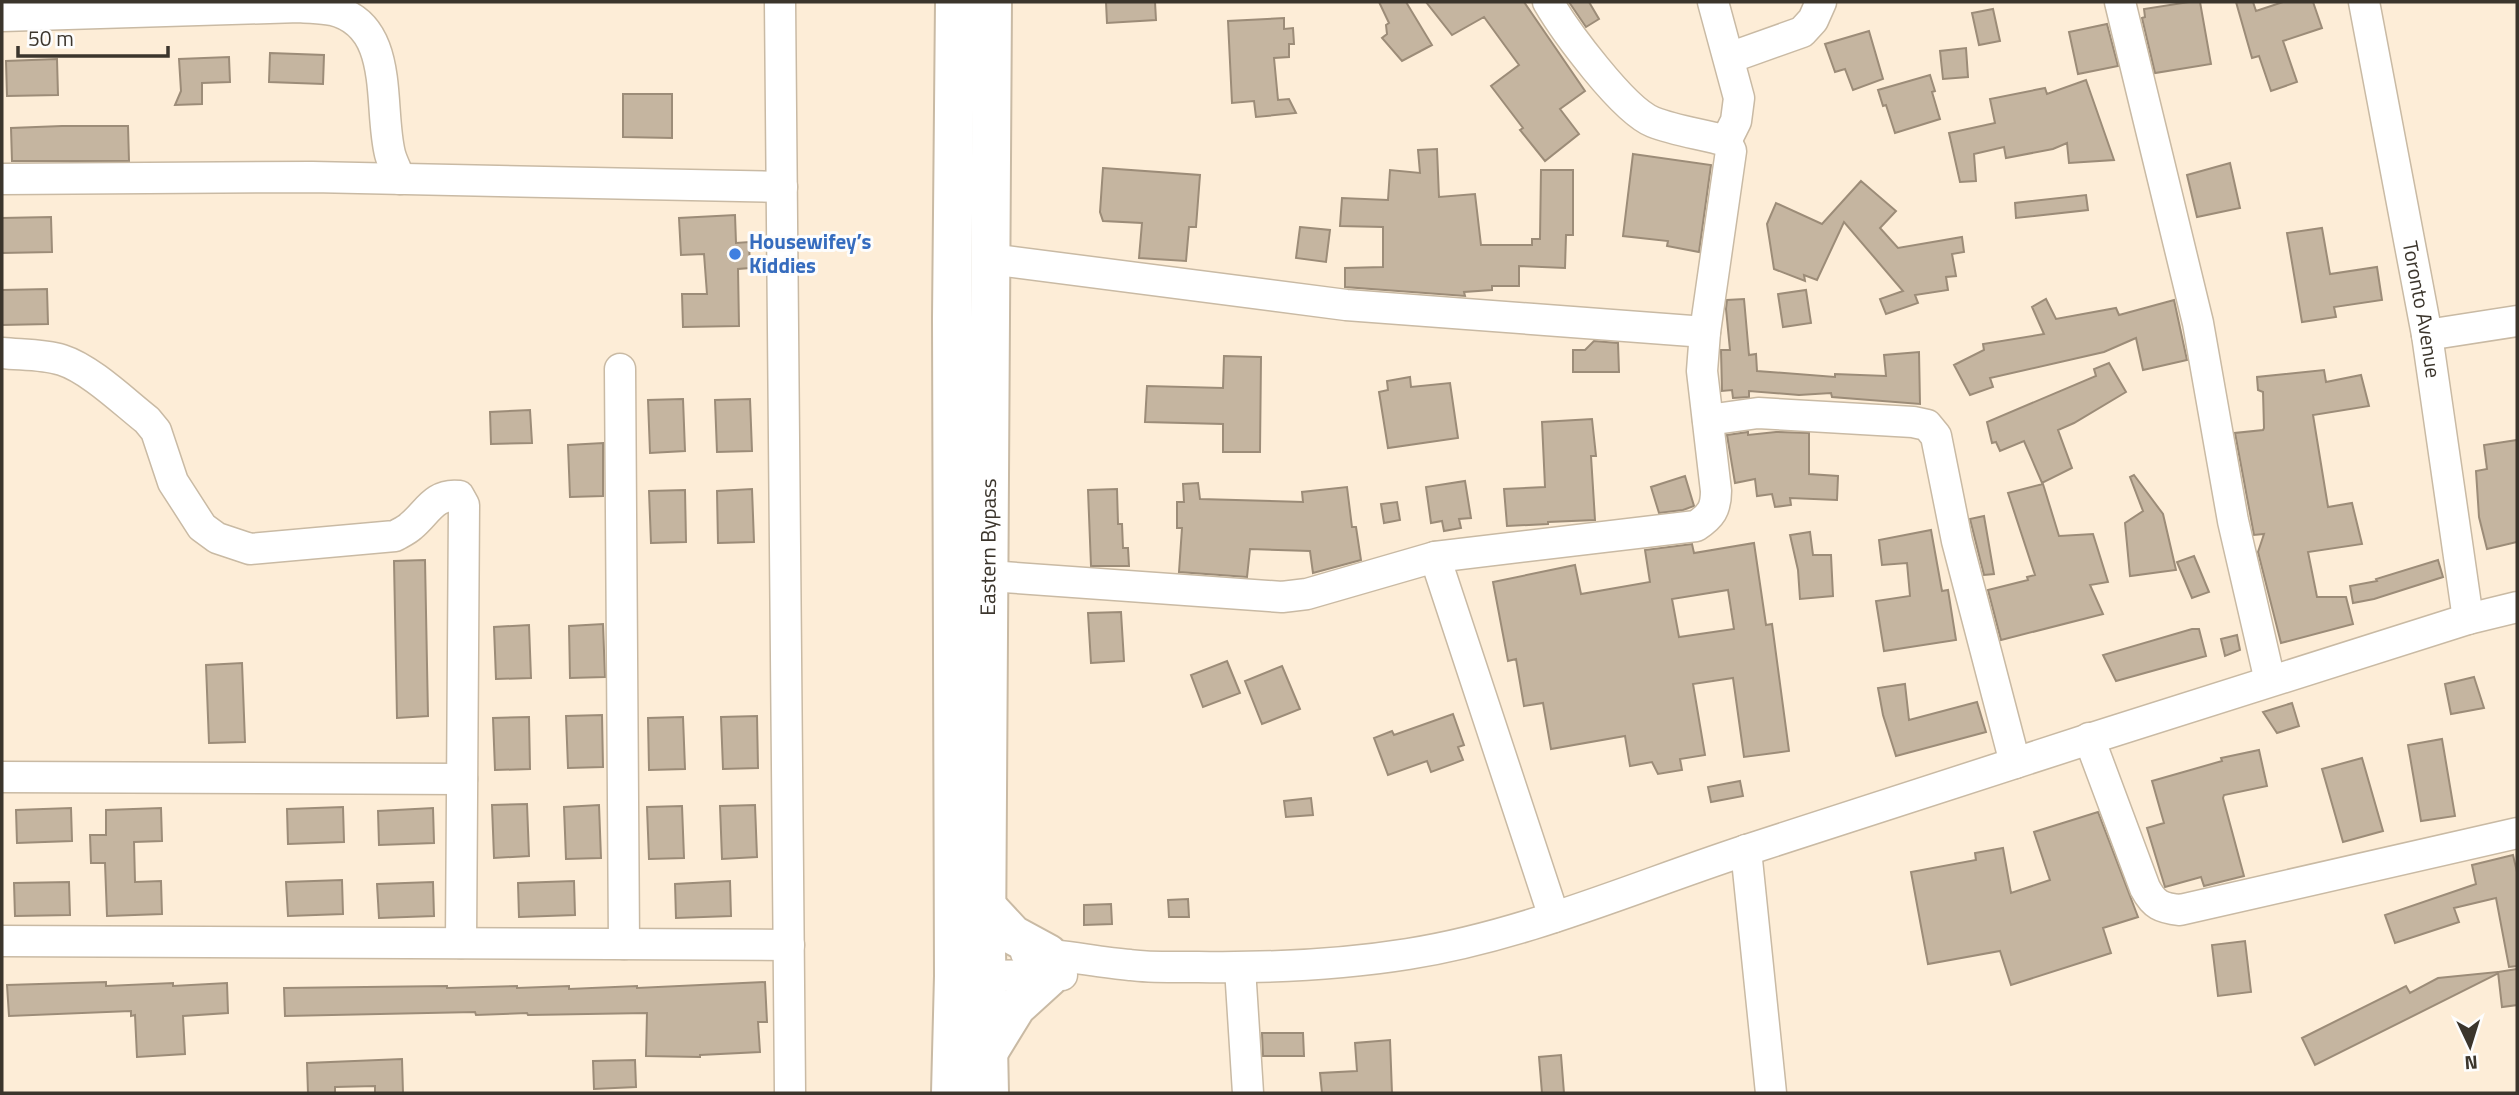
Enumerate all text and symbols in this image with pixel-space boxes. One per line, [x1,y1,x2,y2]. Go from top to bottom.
scale bar [18,14,168,58]
text: 50 m [28,22,74,54]
place label: Housewifey’s Kiddies [749,225,872,281]
street label: Toronto Avenue [2395,238,2450,380]
marker: Housewifey’s Kiddies [727,246,743,262]
street label: Eastern Bypass [971,478,1004,616]
north arrow [2435,1011,2505,1081]
text: N [2464,1049,2479,1078]

